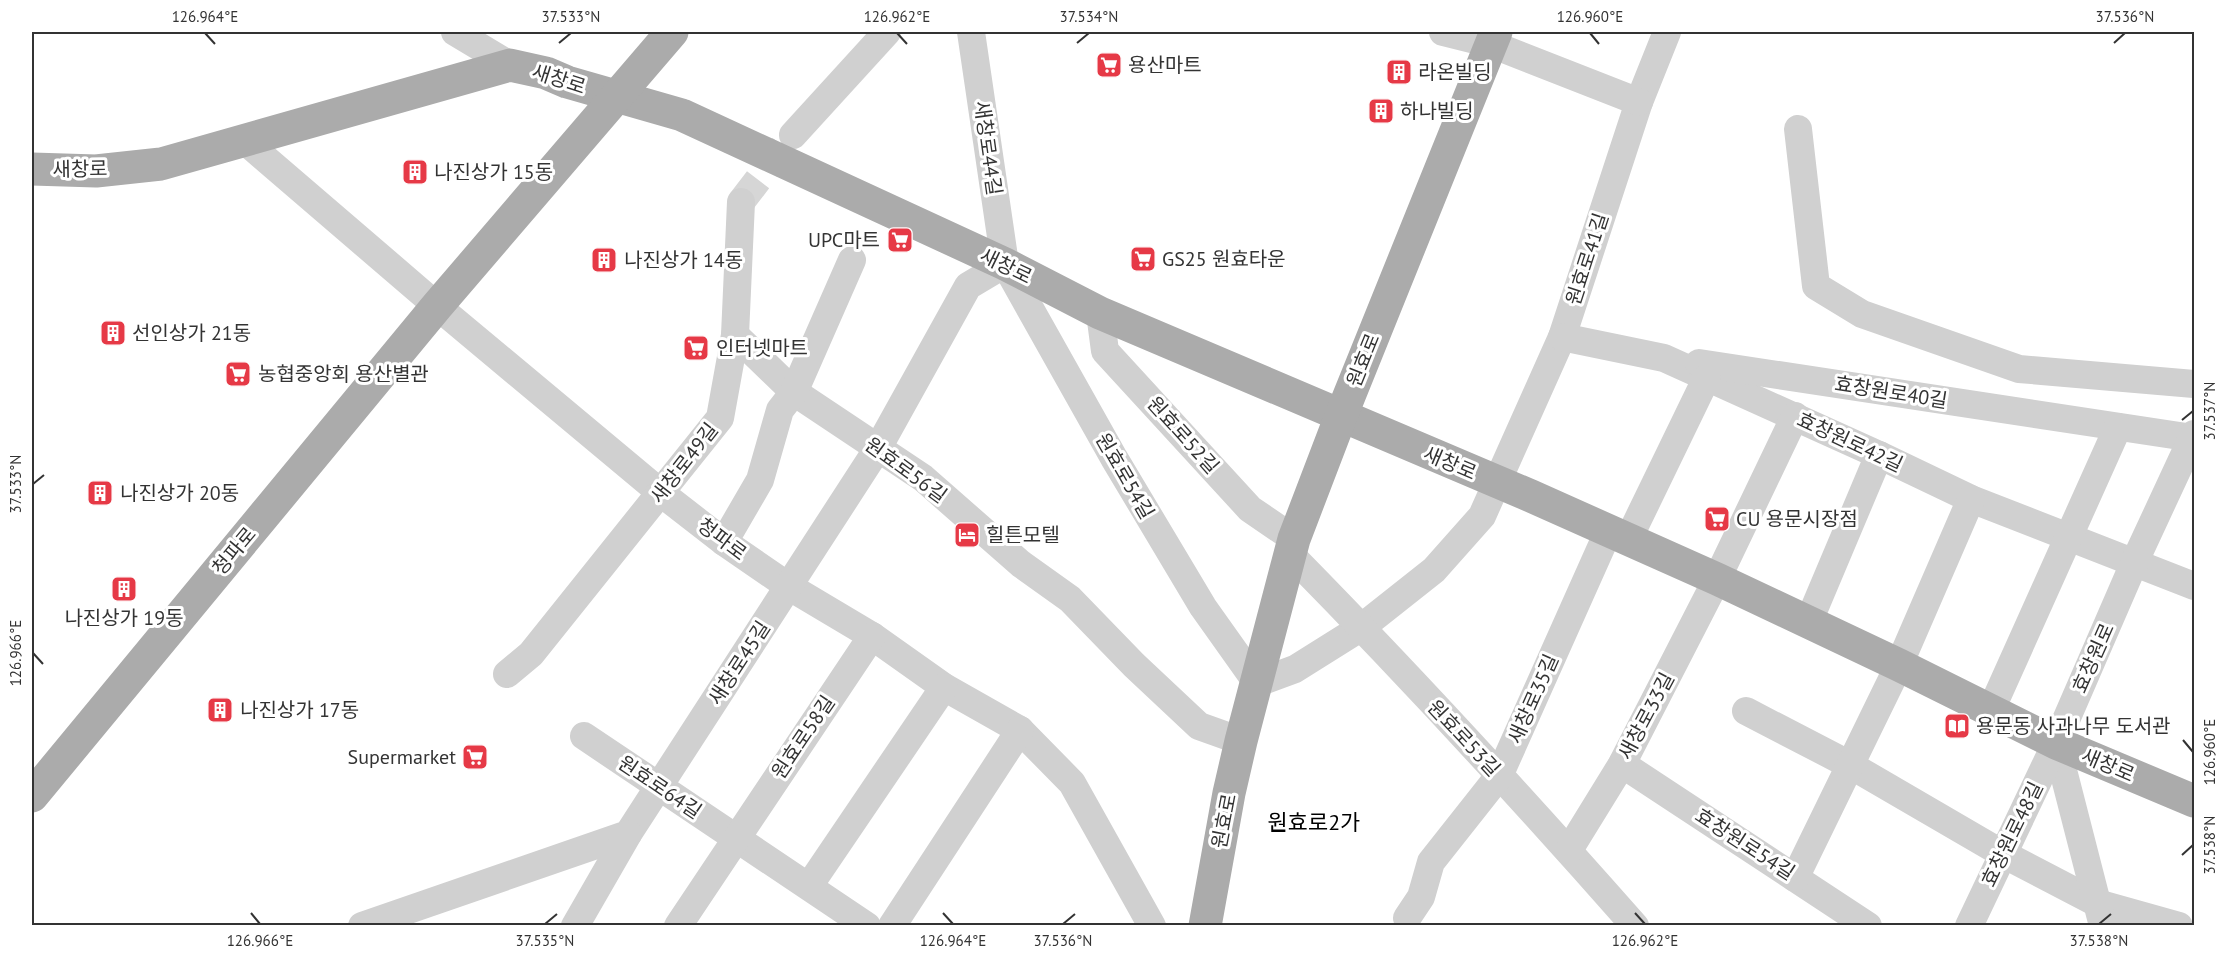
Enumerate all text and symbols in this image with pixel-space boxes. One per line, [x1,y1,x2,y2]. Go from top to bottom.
text: 126.964°E [172,7,238,26]
text: 37.533°N [542,7,600,26]
text: 126.962°E [864,7,930,26]
text: 37.534°N [1060,7,1118,26]
text: 126.960°E [1557,7,1623,26]
text: 37.536°N [2096,7,2154,26]
supermarket icon: 용산마트 [1094,50,1124,80]
place label: 용산마트 [1128,52,1202,78]
building icon: 라온빌딩 [1384,57,1414,87]
street label: 새창로 [529,58,589,100]
place label: 라온빌딩 [1418,59,1492,85]
building icon: 하나빌딩 [1366,96,1396,126]
place label: 하나빌딩 [1400,98,1474,124]
street label: 새창로44길 [968,99,1008,197]
street label: 새창로 [52,156,108,182]
building icon: 나진상가 15동 [400,157,430,187]
place label: 나진상가 15동 [434,159,553,185]
street label: 원효로41길 [1560,210,1614,308]
supermarket icon: UPC마트 [885,225,915,255]
place label: UPC마트 [808,227,880,253]
street label: 새창로 [975,242,1037,290]
supermarket icon: GS25 원효타운 [1128,244,1158,274]
building icon: 나진상가 14동 [589,245,619,275]
place label: GS25 원효타운 [1162,246,1286,272]
place label: 나진상가 14동 [624,247,743,273]
building icon: 선인상가 21동 [98,318,128,348]
place label: 선인상가 21동 [132,320,251,346]
street label: 원효로 [1341,330,1385,390]
supermarket icon: 인터넷마트 [681,333,711,363]
place label: 인터넷마트 [716,335,808,361]
supermarket icon: 농협중앙회 용산별관 [223,359,253,389]
place label: 농협중앙회 용산별관 [258,361,429,387]
street label: 효창원로40길 [1833,370,1949,414]
text: 37.537°N [2200,382,2219,440]
street label: 원효로52길 [1141,391,1225,479]
street label: 효창원로42길 [1793,406,1907,478]
street label: 새창로49길 [644,417,724,509]
street label: 원효로54길 [1090,428,1160,524]
street label: 원효로56길 [860,431,952,509]
street label: 새창로 [1420,440,1480,486]
text: 37.533°N [6,455,25,513]
building icon: 나진상가 20동 [85,478,115,508]
place label: 나진상가 20동 [120,480,239,506]
supermarket icon: CU 용문시장점 [1702,504,1732,534]
place label: CU 용문시장점 [1736,506,1858,532]
street label: 청파로 [692,512,752,566]
hotel icon: 힐튼모텔 [952,520,982,550]
street label: 청파로 [206,521,262,581]
place label: 힐튼모텔 [986,522,1060,548]
building icon: 나진상가 19동 [109,574,139,604]
place label: 나진상가 19동 [64,605,184,631]
street label: 새창로45길 [702,616,776,710]
street label: 효창원로 [2066,619,2120,697]
text: 126.966°E [6,620,25,686]
street label: 새창로35길 [1502,650,1564,748]
street label: 새창로33길 [1612,668,1680,764]
street label: 원효로58길 [766,690,840,784]
street label: 원효로53길 [1422,694,1506,782]
building icon: 나진상가 17동 [205,695,235,725]
place label: 나진상가 17동 [240,697,359,723]
library icon: 용문동 사과나무 도서관 [1942,711,1972,741]
place label: 용문동 사과나무 도서관 [1976,713,2171,739]
text: 126.960°E [2200,719,2219,785]
supermarket icon: Supermarket [460,742,490,772]
street label: 새창로 [2078,742,2138,788]
place label: Supermarket [348,744,456,770]
street label: 원효로64길 [613,750,707,824]
street label: 효창원로48길 [1975,777,2049,891]
street label: 원효로 [1206,791,1242,851]
street label: 효창원로54길 [1690,802,1800,886]
district label: 원효로2가 [1268,808,1360,836]
text: 37.538°N [2200,816,2219,874]
text: 126.966°E [227,931,293,950]
text: 37.535°N [516,931,574,950]
text: 126.964°E [920,931,986,950]
text: 37.536°N [1034,931,1092,950]
text: 126.962°E [1612,931,1678,950]
text: 37.538°N [2070,931,2128,950]

